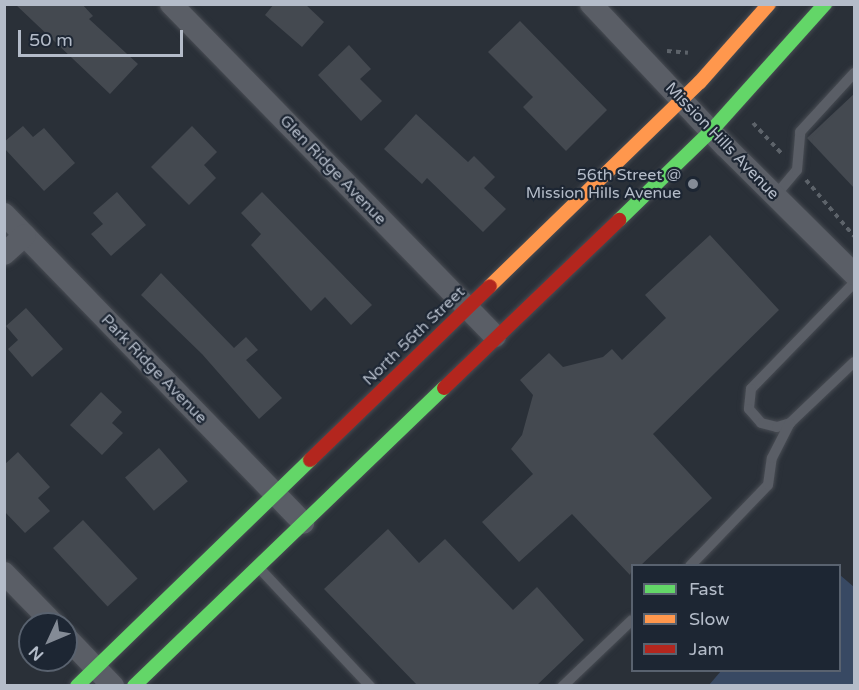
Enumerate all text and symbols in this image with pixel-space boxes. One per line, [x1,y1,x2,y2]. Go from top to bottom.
scale bar [21,18,186,56]
text: 50 m [29,29,73,51]
street label: Mission Hills Avenue [661,78,783,204]
street label: Glen Ridge Avenue [276,111,390,229]
place label: 56th Street @ Mission Hills Avenue [526,165,681,203]
marker: 56th Street @ Mission Hills Avenue [686,177,700,191]
street label: North 56th Street [359,282,469,390]
street label: Park Ridge Avenue [97,310,211,428]
legend [631,564,841,672]
text: Fast [689,578,724,600]
text: Slow [689,608,730,630]
north arrow [18,612,78,672]
text: Jam [689,638,724,660]
text: N [25,642,48,665]

